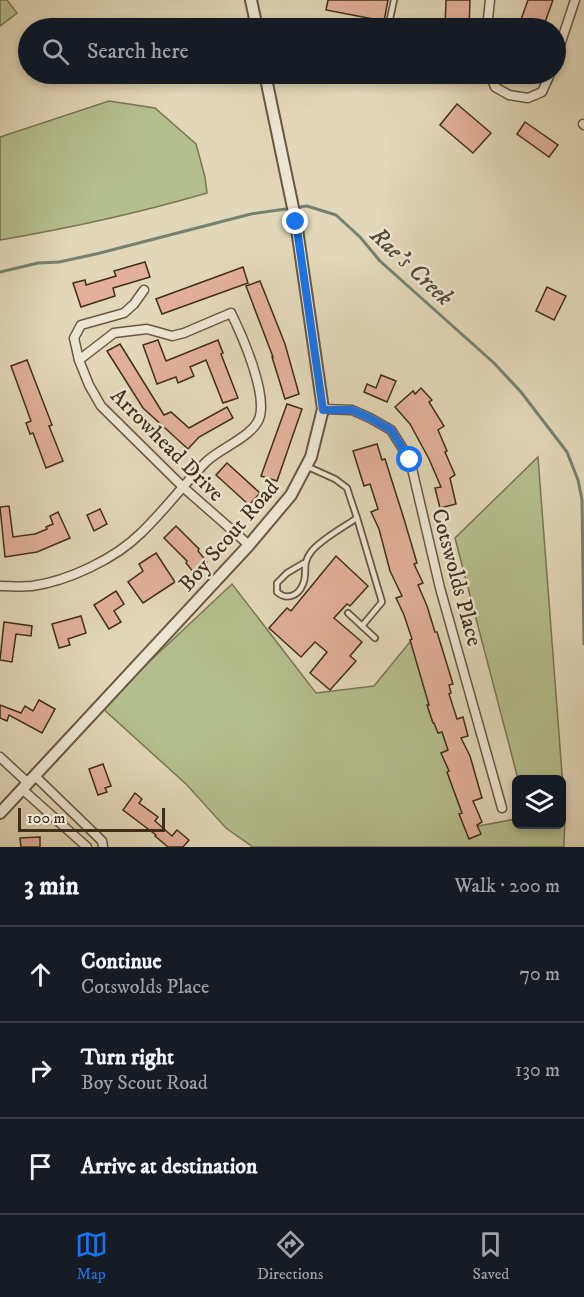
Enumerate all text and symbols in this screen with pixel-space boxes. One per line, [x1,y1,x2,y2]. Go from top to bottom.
search box [18,18,566,84]
icon: search [39,35,72,68]
text: Search here [87,38,189,65]
route end [282,208,308,234]
water label: Rae's Creek [363,220,459,313]
street label: Arrowhead Drive [105,383,229,507]
route start [396,446,422,472]
street label: Boy Scout Road [173,474,285,597]
street label: Cotswolds Place [425,506,488,649]
map controls [512,775,566,829]
button: layers [512,775,566,829]
scale bar [18,805,165,832]
text: 100 m [27,808,66,828]
text: 3 min [24,870,79,903]
text: Walk · 200 m [454,874,560,899]
text: Continue [81,948,162,975]
icon: ahead [24,958,57,991]
text: 70 m [519,962,560,987]
text: Cotswolds Place [81,975,209,1000]
text: Turn right [81,1044,174,1071]
icon: right [24,1054,57,1087]
text: 130 m [515,1058,560,1083]
text: Boy Scout Road [81,1071,208,1096]
icon: arrive [24,1150,57,1183]
text: Arrive at destination [81,1153,258,1180]
tab: Map [75,1228,108,1284]
tab: Directions [257,1228,323,1284]
tab: Saved [473,1228,509,1284]

